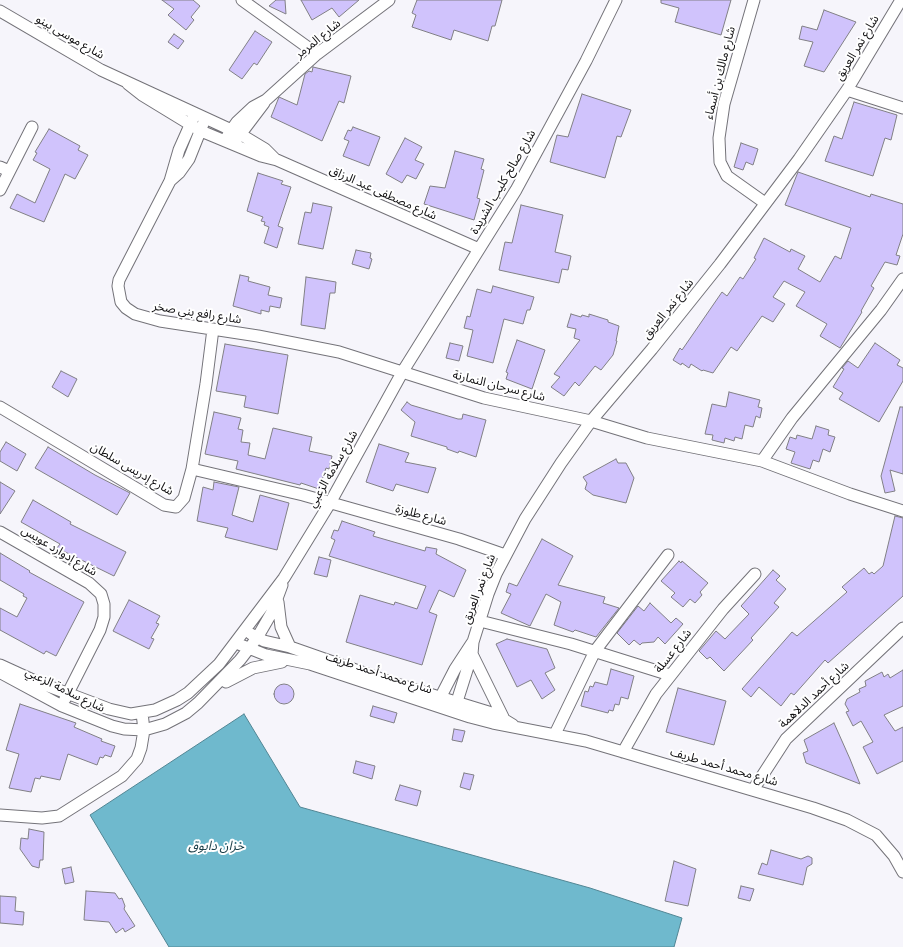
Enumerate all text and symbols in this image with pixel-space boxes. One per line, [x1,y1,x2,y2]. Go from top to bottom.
street label: شارع موسى بينو [33,12,107,62]
street label: شارع نمر العريق [832,13,882,83]
street label: شارع المرمر [292,16,344,62]
street label: شارع مالك بن أسماء [702,25,738,121]
street label: شارع صالح كليب الشريدة [467,127,539,237]
street label: شارع مصطفى عبد الرزاق [327,163,439,223]
street label: شارع نمر العريق [639,276,697,342]
street label: شارع رافع بني صخر [152,299,242,327]
street label: شارع سرحان النمارنة [451,368,547,404]
street label: شارع سلامة الزعبي [305,428,361,510]
street label: شارع إدريس سلطان [88,439,176,499]
street label: شارع طلوزة [394,501,448,529]
street label: شارع إدوارد عويس [19,523,99,579]
street label: شارع نمر العريق [459,552,499,626]
street label: شارع عسلة [651,626,695,676]
street label: شارع محمد أحمد طريف [324,649,434,697]
street label: شارع أحمد الدلاهمة [776,659,852,731]
street label: شارع سلامة الزعبي [23,664,107,716]
street label: شارع محمد أحمد طريف [669,745,779,789]
water label: خزان دابوق [188,838,244,854]

